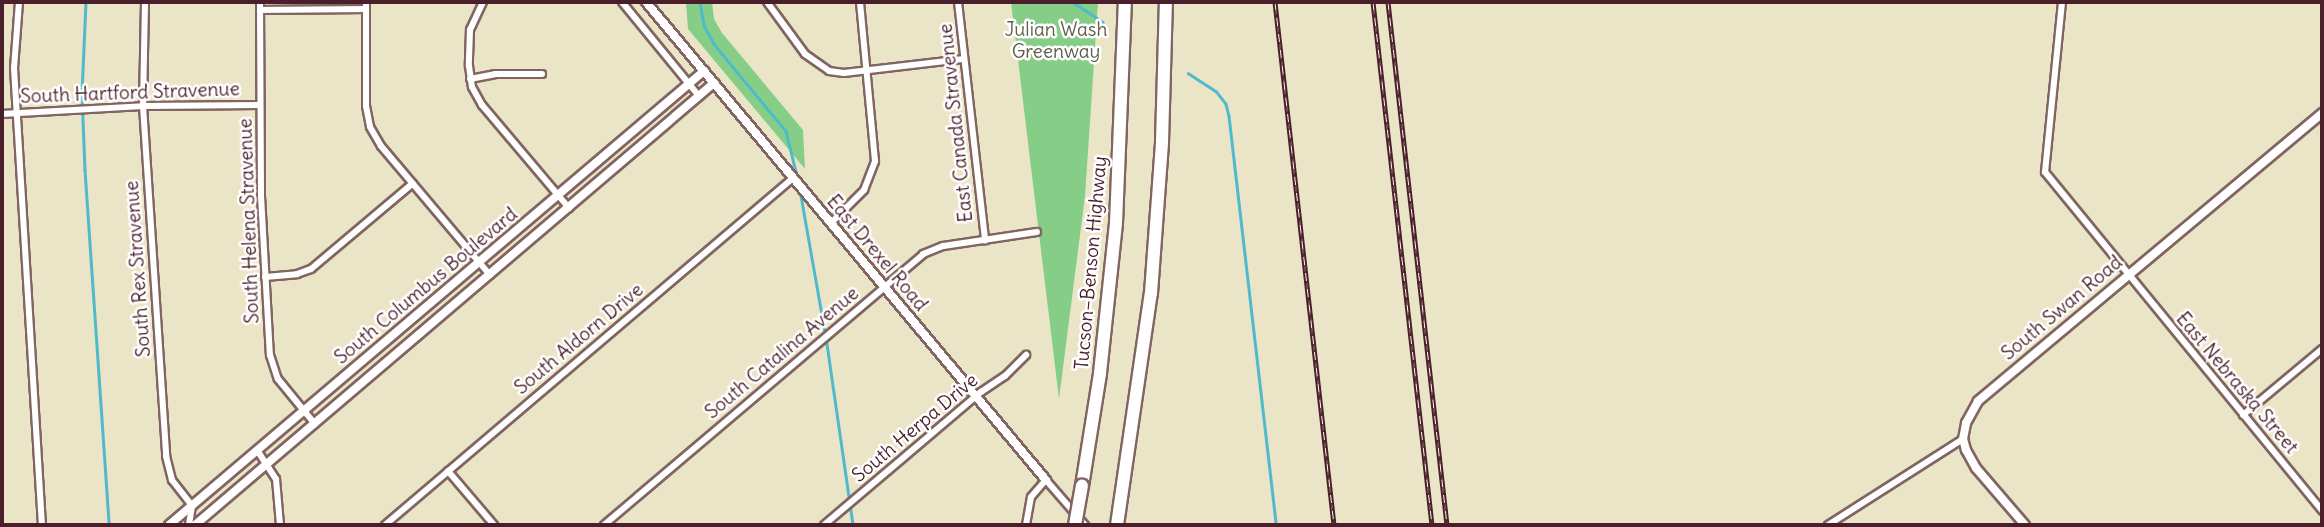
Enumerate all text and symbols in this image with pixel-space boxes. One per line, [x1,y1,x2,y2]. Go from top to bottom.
park label: Julian Wash Greenway [1005,19,1107,63]
street label: East Canada Stravenue [934,23,978,223]
street label: South Hartford Stravenue [20,78,240,108]
street label: South Helena Stravenue [234,118,264,324]
street label: Tucson–Benson Highway [1070,155,1112,371]
street label: South Rex Stravenue [120,180,156,358]
street label: East Drexel Road [822,190,932,316]
street label: South Columbus Boulevard [330,203,522,369]
street label: South Swan Road [1997,251,2127,365]
street label: South Aldorn Drive [510,279,648,399]
street label: South Catalina Avenue [701,282,863,424]
street label: East Nebraska Street [2171,308,2303,458]
street label: South Herpa Drive [848,369,982,487]

